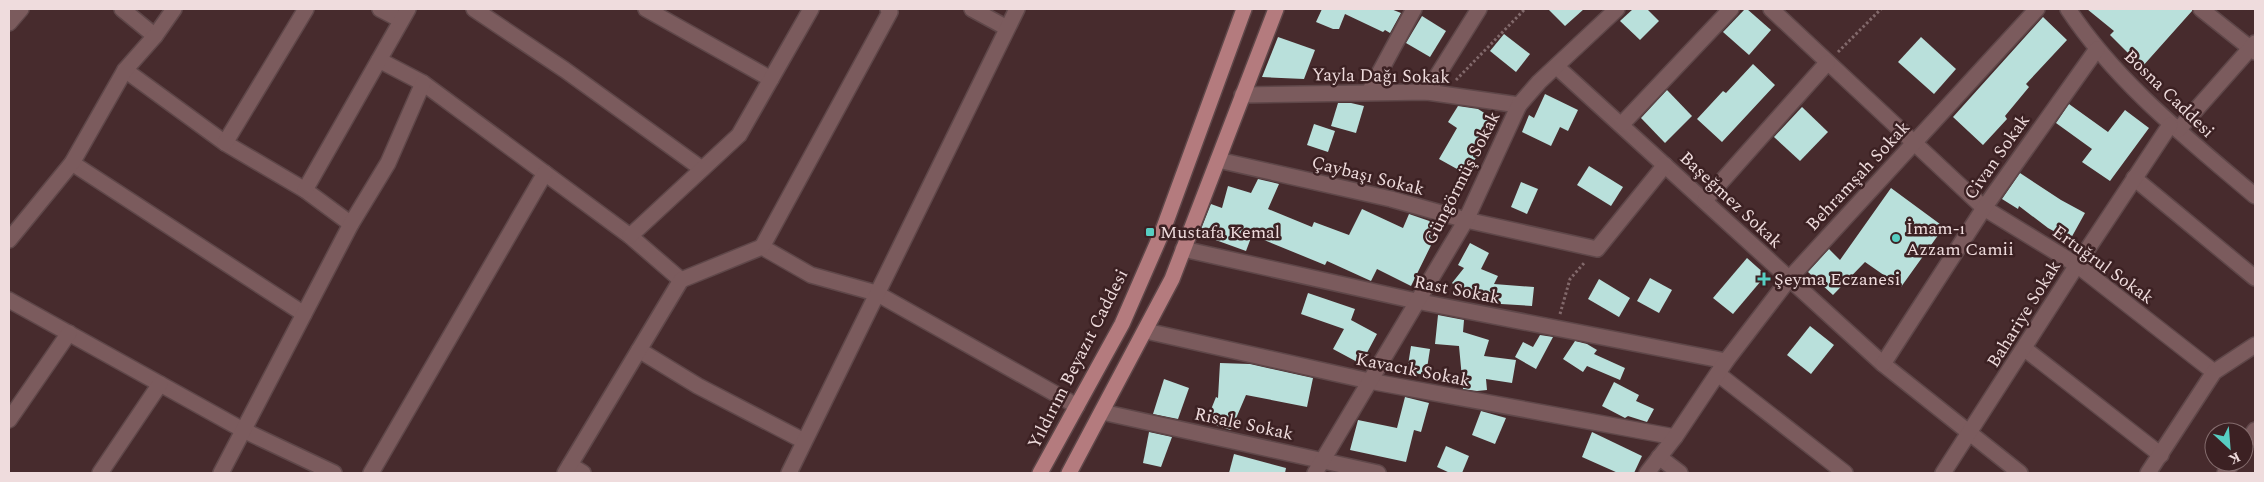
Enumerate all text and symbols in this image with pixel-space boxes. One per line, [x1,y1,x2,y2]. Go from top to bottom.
street label: Bosna Caddesi [2117,44,2221,144]
street label: Yayla Dağı Sokak [1312,61,1450,91]
street label: Güngörmüş Sokak [1417,106,1507,250]
street label: Civan Sokak [1957,109,2037,205]
street label: Behramşah Sokak [1800,115,1916,237]
street label: Başeğmez Sokak [1673,145,1789,255]
street label: Çaybaşı Sokak [1309,149,1427,203]
place label: İmam-ı Azzam Camii [1906,215,2014,263]
place label: Mustafa Kemal [1160,219,1280,246]
street label: Ertuğrul Sokak [2046,219,2160,311]
marker: Mustafa Kemal [1144,226,1156,238]
marker: İmam-ı Azzam Camii [1890,232,1902,244]
street label: Bahariye Sokak [1980,255,2068,373]
street label: Yıldırım Beyazıt Caddesi [1021,264,1135,454]
place label: Şeyma Eczanesi [1774,266,1900,293]
street label: Rast Sokak [1411,268,1503,312]
marker: Şeyma Eczanesi [1758,273,1770,285]
street label: Kavacık Sokak [1354,346,1472,394]
street label: Risale Sokak [1192,400,1296,448]
north arrow [2204,422,2254,472]
text: K [2225,446,2244,470]

